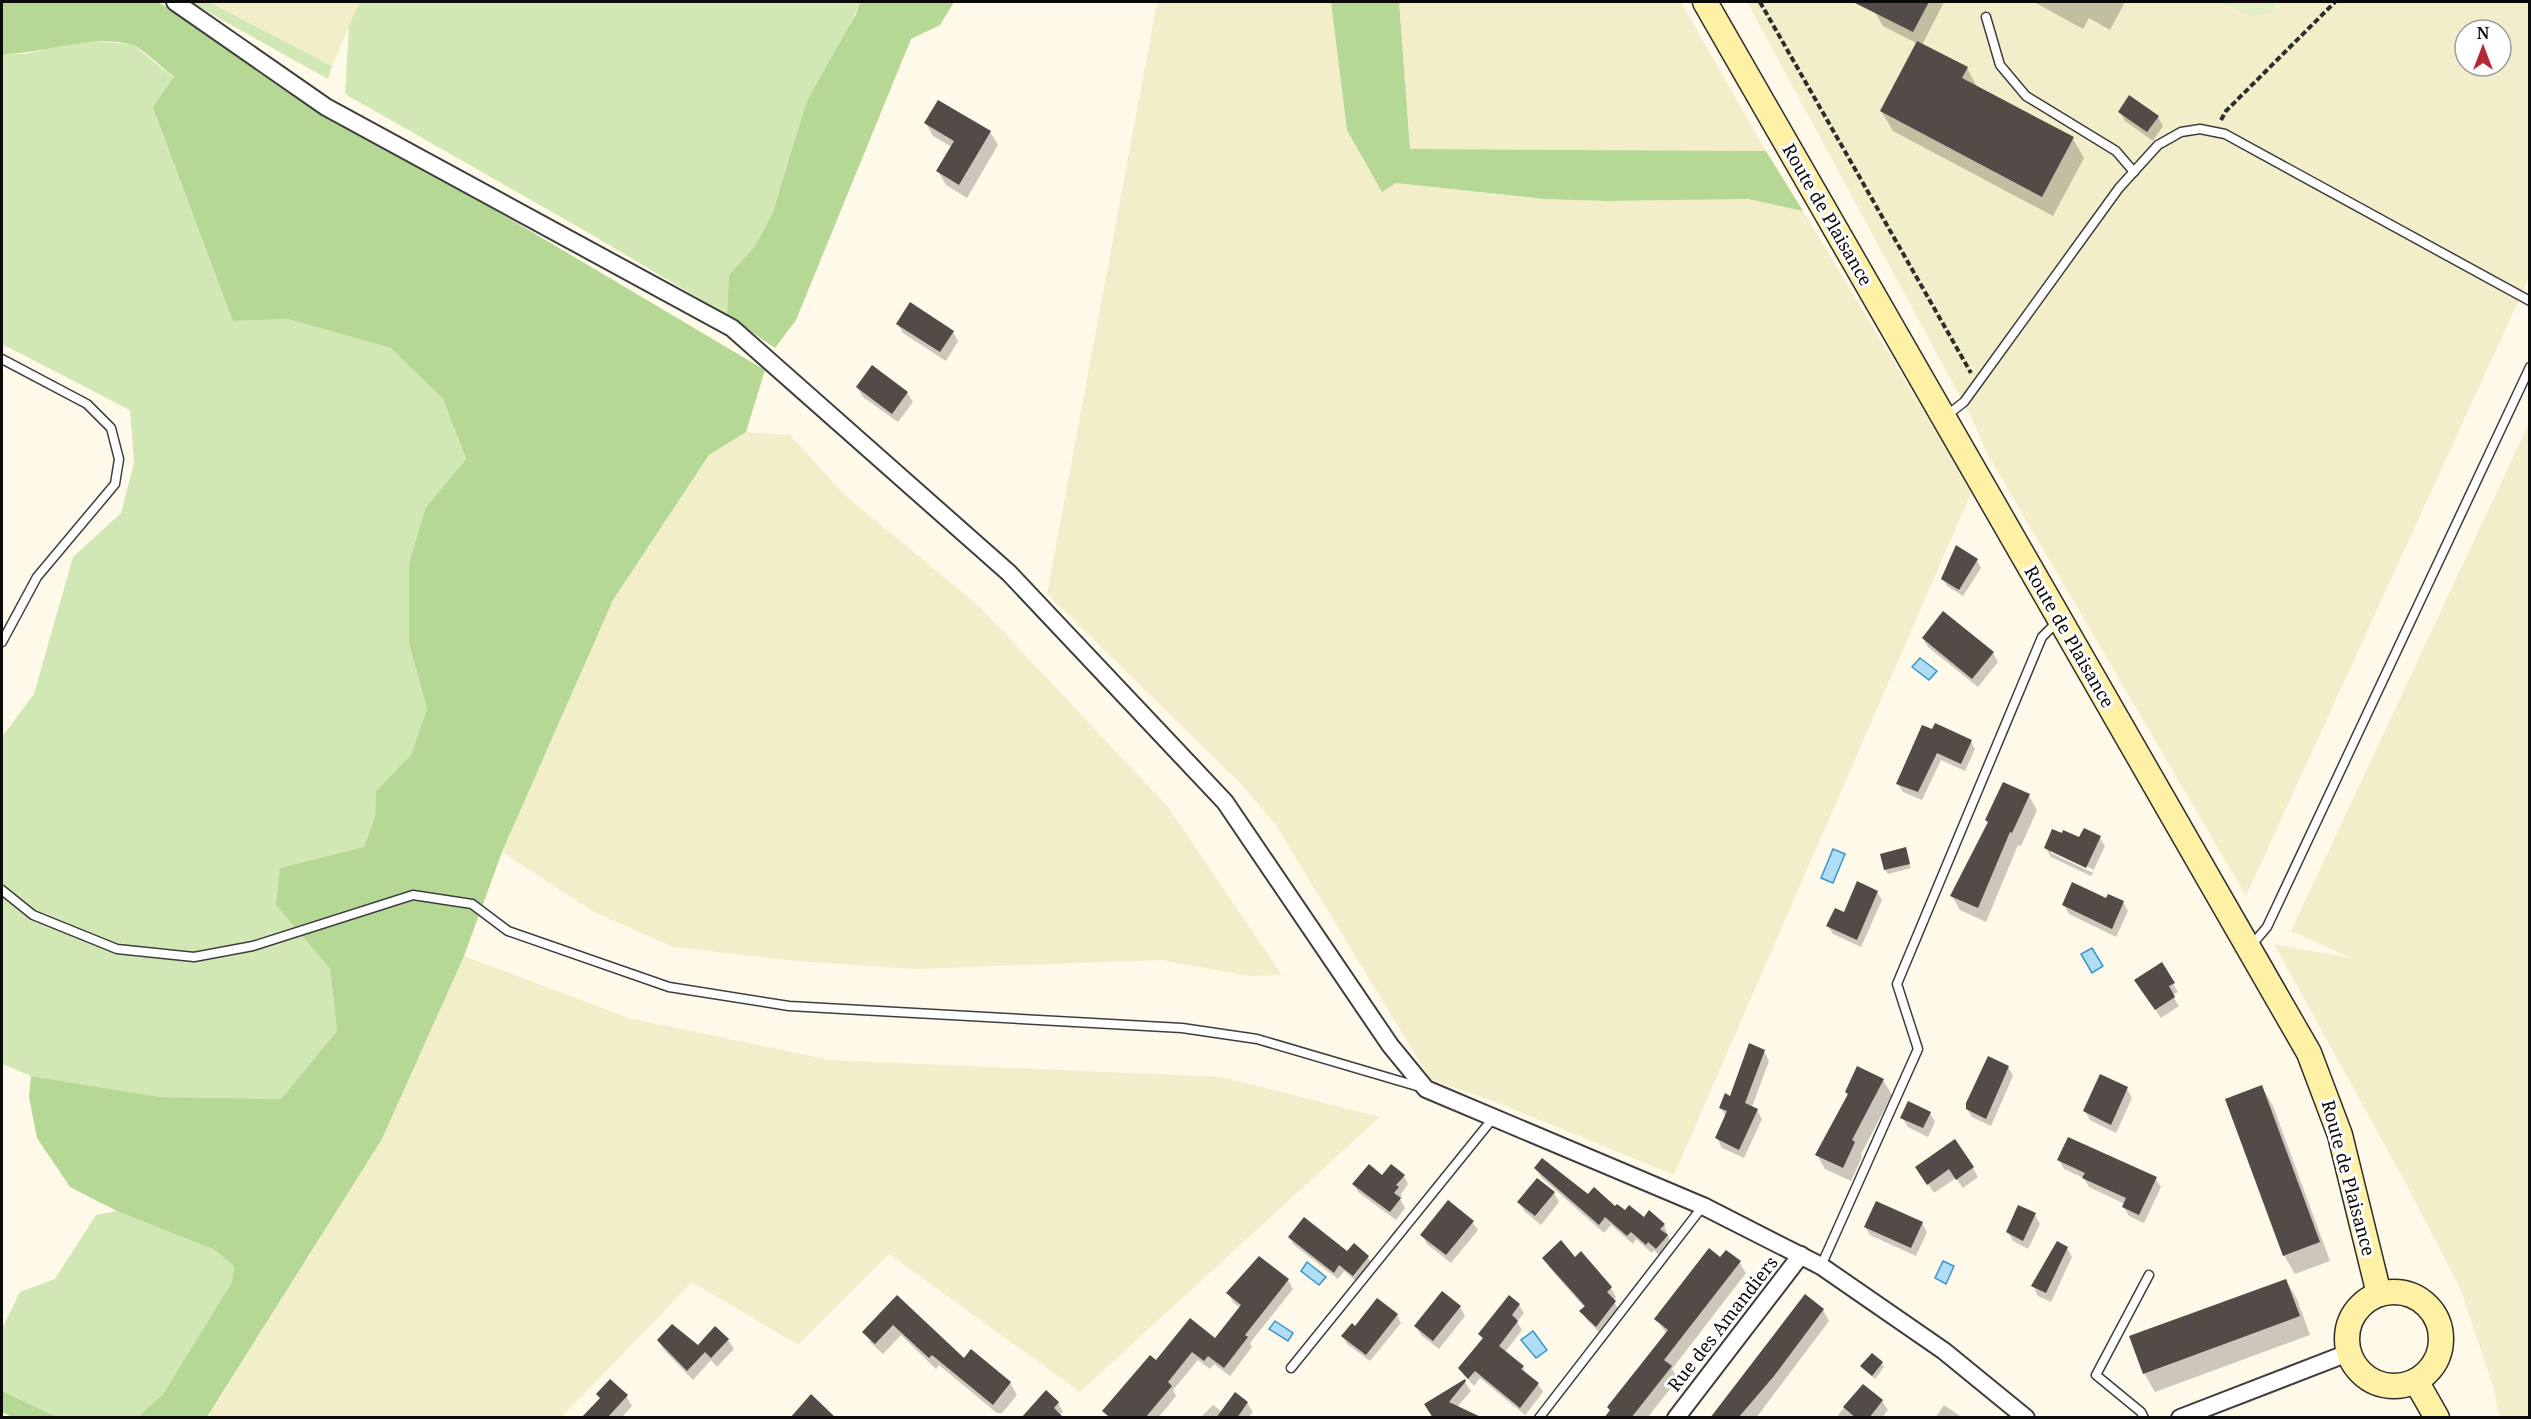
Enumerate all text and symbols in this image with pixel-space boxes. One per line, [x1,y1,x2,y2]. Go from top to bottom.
north arrow [2453,18,2513,78]
text: N [2477,22,2490,44]
street label: Route de Plaisance [1777,139,1878,290]
street label: Route de Plaisance [2019,561,2120,712]
street label: Route de Plaisance [2317,1097,2381,1258]
street label: Rue des Amandiers [1662,1251,1783,1396]

